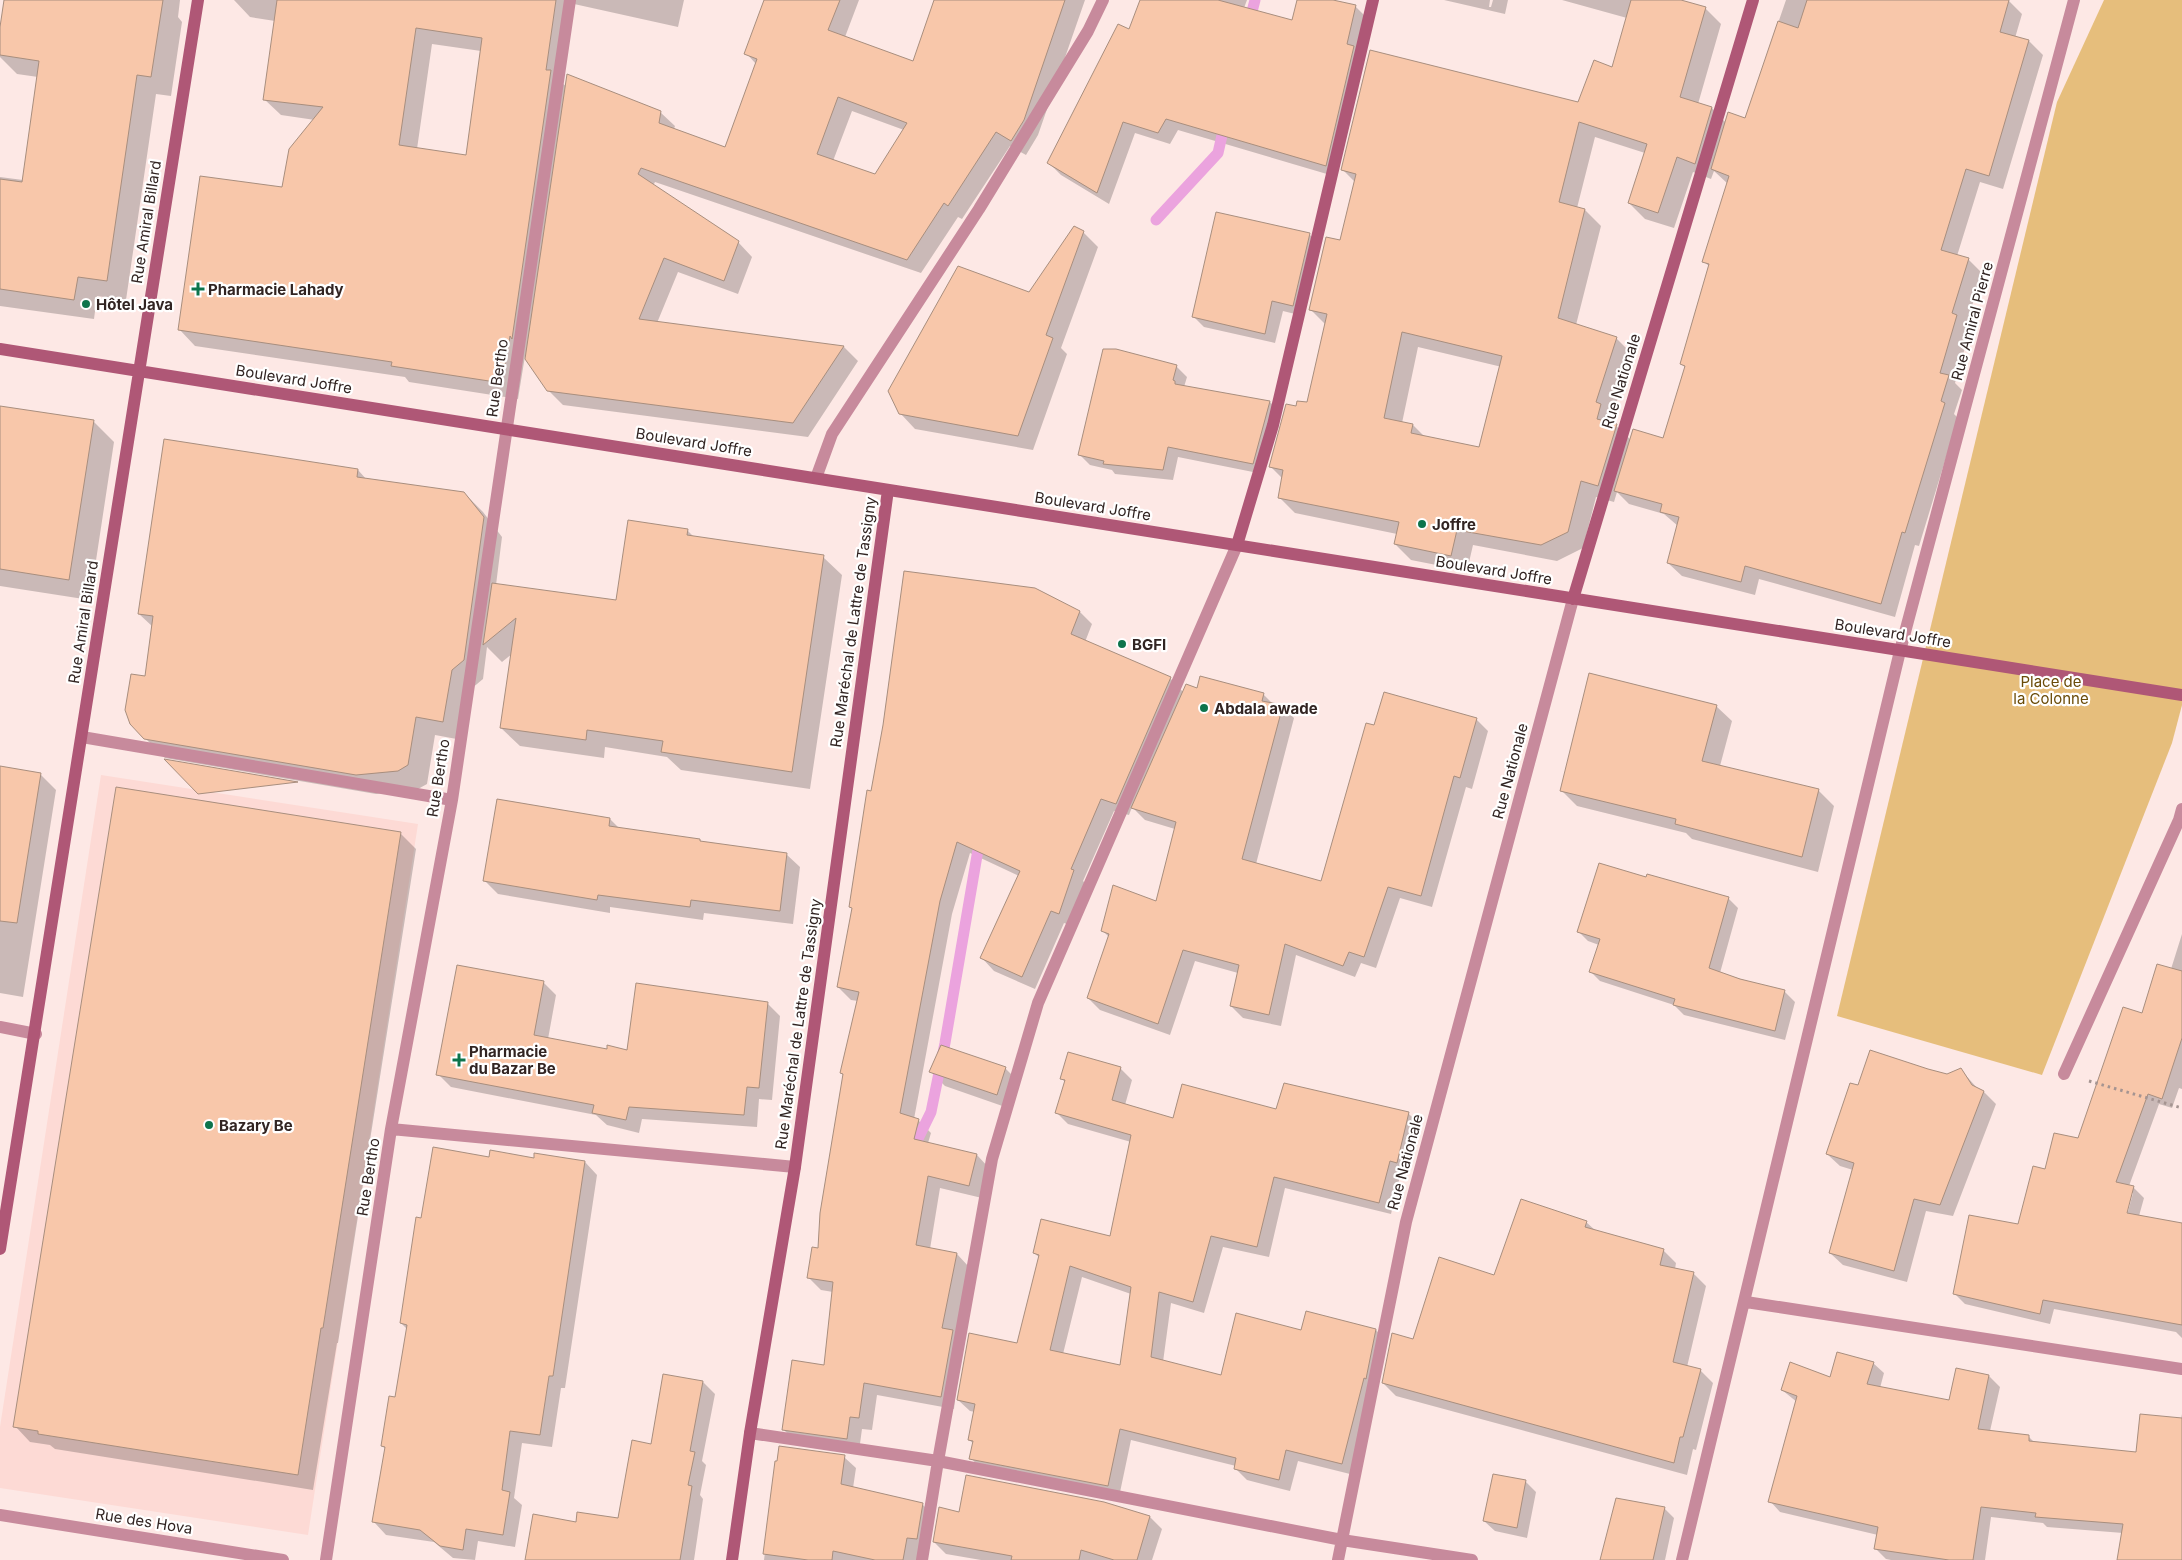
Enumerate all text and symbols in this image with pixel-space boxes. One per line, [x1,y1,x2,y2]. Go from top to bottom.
street label: Rue Amiral Billard [127,159,165,285]
street label: Rue Amiral Pierre [1947,259,1997,383]
place label: Pharmacie Lahady [208,280,344,299]
marker: Pharmacie Lahady [192,283,204,295]
place label: Hôtel Java [96,295,173,314]
marker: Hôtel Java [80,298,92,310]
street label: Rue Nationale [1598,331,1644,431]
street label: Rue Bertho [482,338,512,418]
street label: Boulevard Joffre [234,360,354,398]
street label: Boulevard Joffre [634,423,754,461]
street label: Boulevard Joffre [1033,487,1153,525]
street label: Rue Maréchal de Lattre de Tassigny [826,495,880,749]
place label: Joffre [1432,515,1476,534]
marker: Joffre [1416,518,1428,530]
street label: Boulevard Joffre [1434,551,1554,589]
street label: Rue Amiral Billard [64,559,102,685]
street label: Boulevard Joffre [1833,614,1953,652]
place label: BGFI [1132,635,1166,654]
marker: BGFI [1116,638,1128,650]
park label: Place de la Colonne [2013,672,2089,708]
place label: Abdala awade [1214,699,1318,718]
marker: Abdala awade [1198,702,1210,714]
street label: Rue Nationale [1488,721,1532,821]
street label: Rue Bertho [422,738,454,818]
street label: Rue Maréchal de Lattre de Tassigny [771,897,825,1151]
place label: Pharmacie du Bazar Be [469,1042,556,1078]
marker: Pharmacie du Bazar Be [453,1054,465,1066]
street label: Rue Nationale [1383,1112,1427,1212]
place label: Bazary Be [219,1116,293,1135]
marker: Bazary Be [203,1119,215,1131]
street label: Rue Bertho [352,1137,384,1217]
street label: Rue des Hova [94,1504,194,1538]

